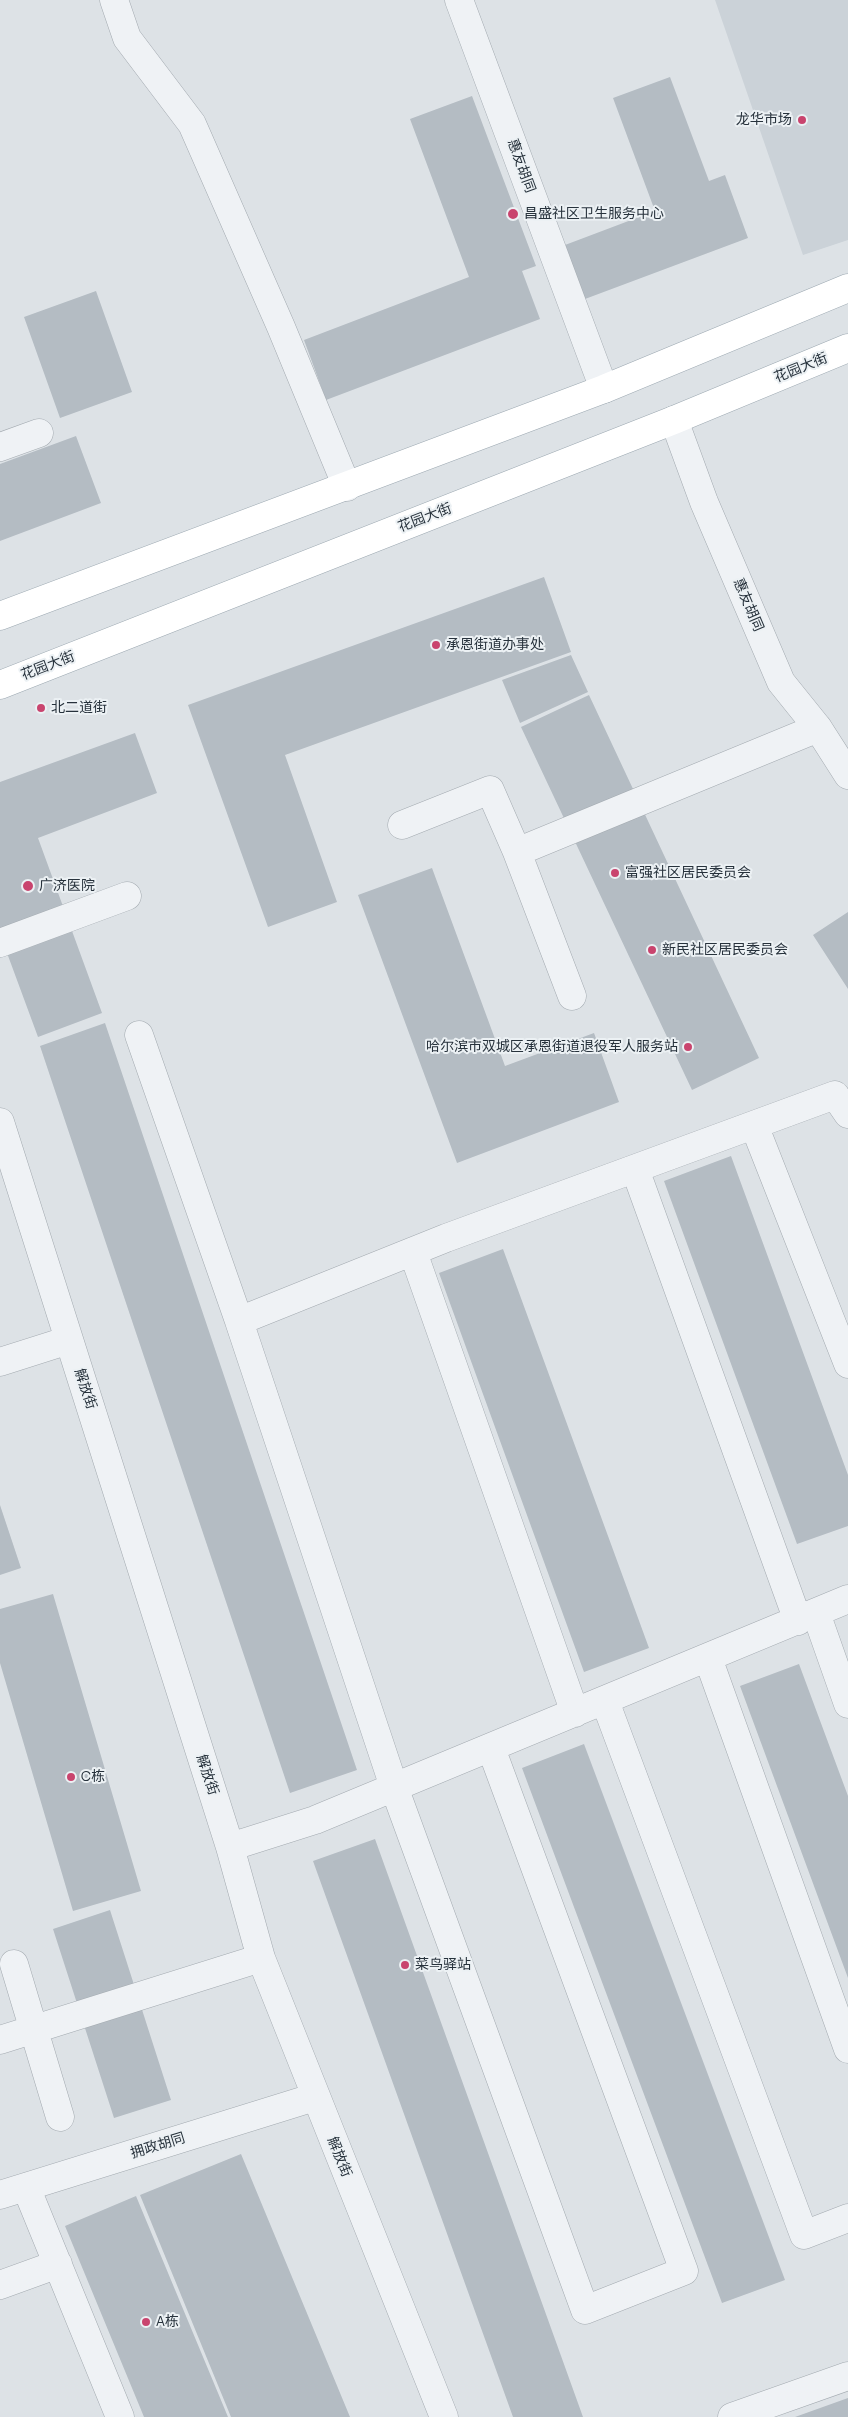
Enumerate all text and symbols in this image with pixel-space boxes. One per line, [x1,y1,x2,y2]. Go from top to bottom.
place label: 龙华市场 [736,112,792,128]
marker: 龙华市场 [796,114,808,126]
street label: 惠友胡同 [504,137,538,195]
place label: 昌盛社区卫生服务中心 [524,206,664,222]
marker: 昌盛社区卫生服务中心 [506,207,520,221]
street label: 花园大街 [772,350,830,386]
street label: 花园大街 [396,500,454,536]
street label: 惠友胡同 [729,576,767,634]
place label: 承恩街道办事处 [446,637,544,653]
marker: 承恩街道办事处 [430,639,442,651]
street label: 花园大街 [19,648,77,684]
place label: 北二道街 [51,700,107,716]
marker: 北二道街 [35,702,47,714]
place label: 富强社区居民委员会 [625,865,751,881]
marker: 富强社区居民委员会 [609,867,621,879]
place label: 广济医院 [39,878,95,894]
marker: 广济医院 [21,879,35,893]
place label: 新民社区居民委员会 [662,942,788,958]
marker: 新民社区居民委员会 [646,944,658,956]
place label: 哈尔滨市双城区承恩街道退役军人服务站 [426,1039,678,1055]
marker: 哈尔滨市双城区承恩街道退役军人服务站 [682,1041,694,1053]
street label: 解放街 [71,1366,99,1412]
street label: 解放街 [193,1752,221,1798]
place label: C栋 [81,1769,105,1785]
marker: C栋 [65,1771,77,1783]
place label: 菜鸟驿站 [415,1957,471,1973]
marker: 菜鸟驿站 [399,1959,411,1971]
street label: 拥政胡同 [129,2130,187,2162]
street label: 解放街 [323,2134,355,2180]
place label: A栋 [156,2314,179,2330]
marker: A栋 [140,2316,152,2328]

